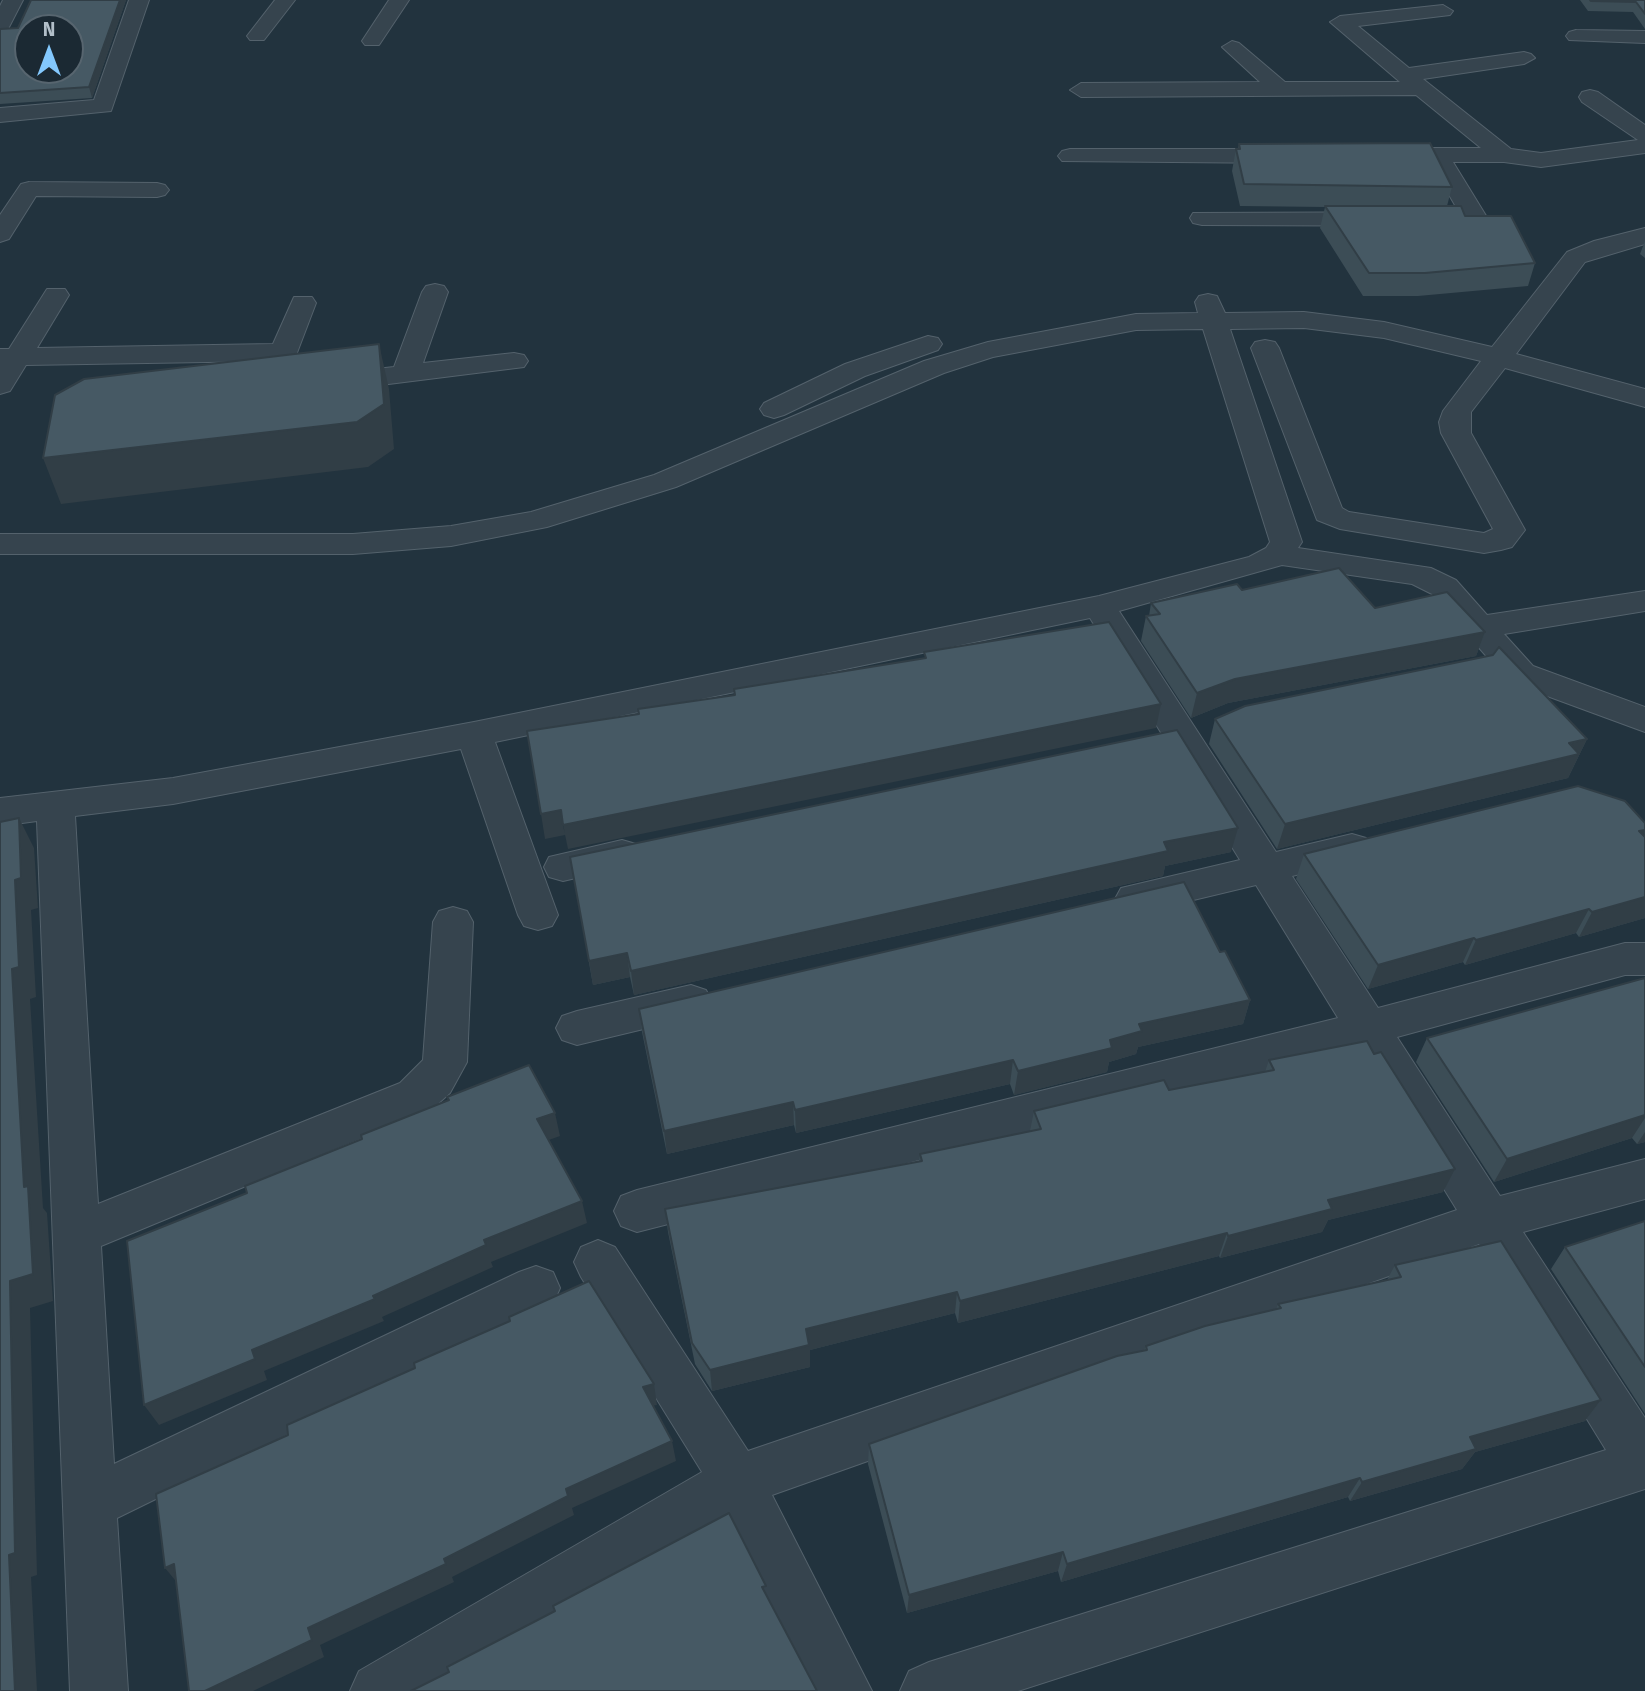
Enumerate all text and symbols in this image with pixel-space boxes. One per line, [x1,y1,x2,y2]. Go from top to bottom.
north arrow [14,14,84,84]
text: N [43,18,55,41]

